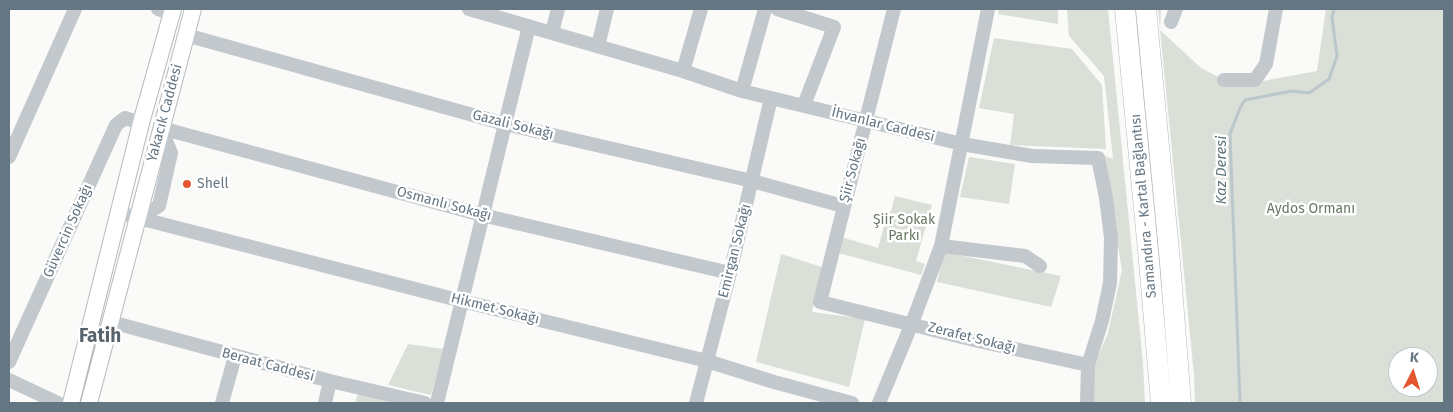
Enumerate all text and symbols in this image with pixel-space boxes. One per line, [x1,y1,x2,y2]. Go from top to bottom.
street label: Yakacık Caddesi [144,62,186,164]
street label: İhvanlar Caddesi [830,104,936,146]
street label: Gazali Sokağı [471,107,555,143]
street label: Samandıra - Kartal Bağlantısı [1128,113,1160,299]
street label: Şiir Sokağı [836,136,870,204]
water label: Kaz Deresi [1213,136,1231,204]
place label: Shell [197,176,229,192]
marker: Shell [181,178,193,190]
street label: Güvercin Sokağı [40,182,96,280]
street label: Osmanlı Sokağı [395,183,493,225]
park label: Aydos Ormanı [1267,201,1355,217]
street label: Emirgan Sokağı [715,202,755,300]
park label: Şiir Sokak Parkı [873,212,935,244]
street label: Hikmet Sokağı [449,290,541,328]
street label: Zerafet Sokağı [927,319,1017,357]
district label: Fatih [79,326,121,348]
street label: Beraat Caddesi [220,345,316,385]
north arrow [1388,347,1438,397]
text: K [1409,349,1419,366]

